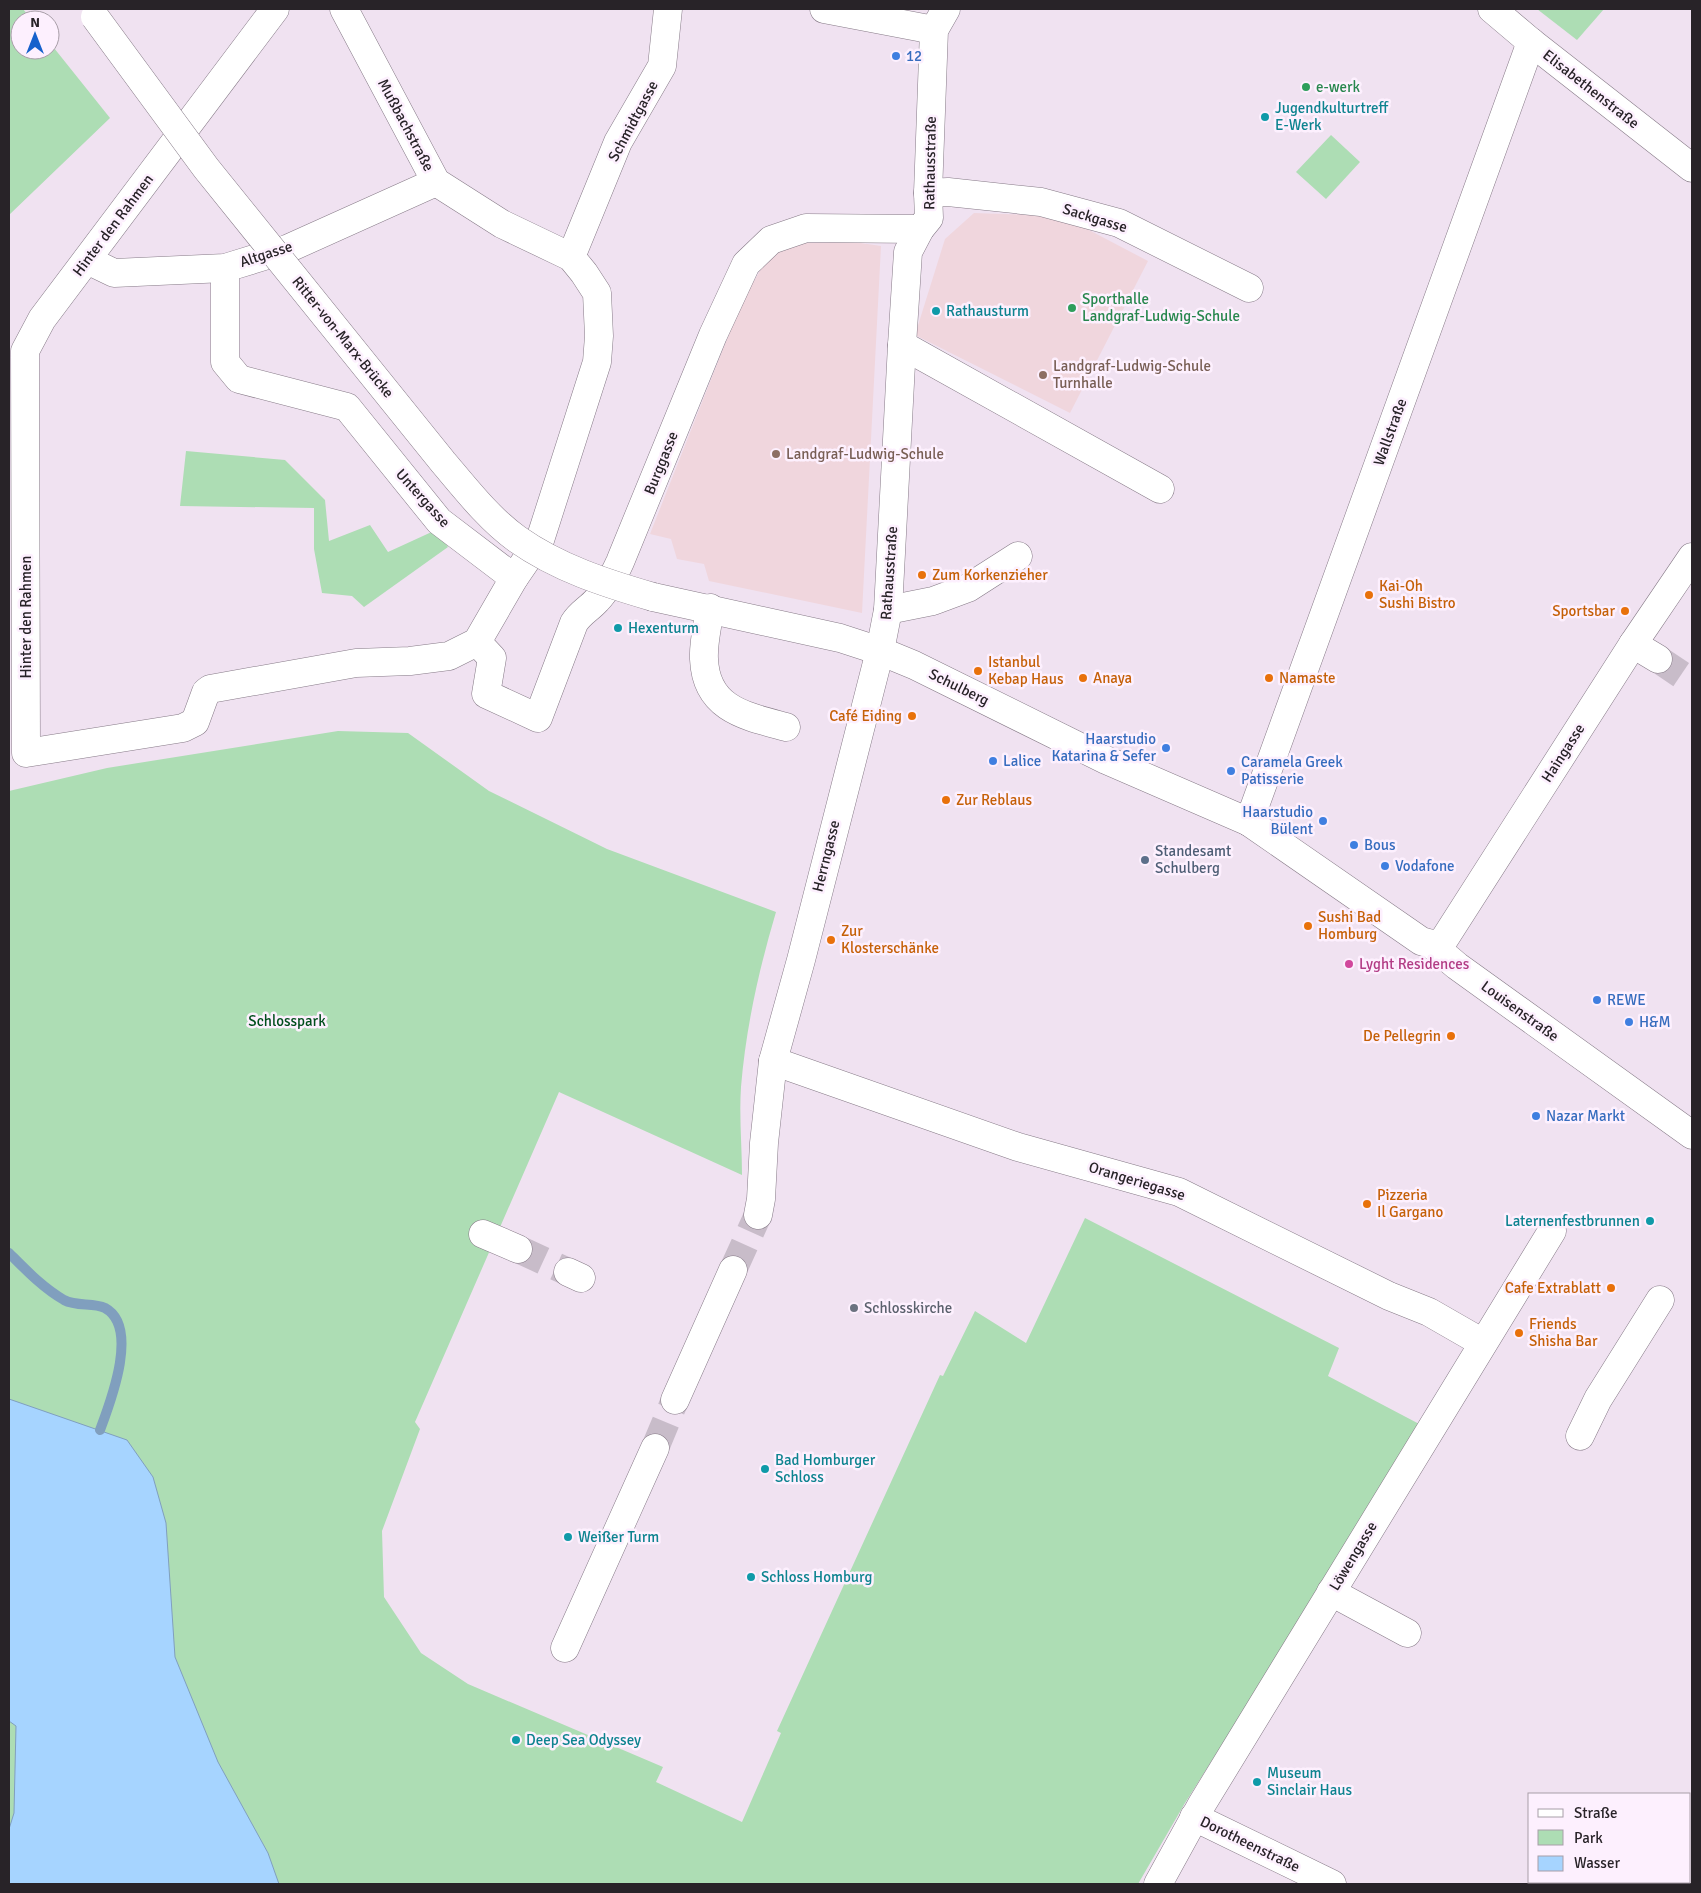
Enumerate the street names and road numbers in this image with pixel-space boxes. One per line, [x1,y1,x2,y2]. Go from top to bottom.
street label: Elisabethenstraße [1539,46,1643,132]
street label: Mußbachstraße [374,76,438,174]
street label: Schmidtgasse [604,78,662,164]
street label: Rathausstraße [920,116,940,210]
street label: Hinter den Rahmen [69,170,157,280]
street label: Sackgasse [1061,200,1129,236]
street label: Altgasse [237,237,295,271]
street label: Ritter-von-Marx-Brücke [288,273,398,401]
street label: Wallstraße [1370,396,1410,468]
street label: Burggasse [640,429,682,497]
street label: Untergasse [392,465,454,531]
street label: Rathausstraße [877,526,901,620]
street label: Hinter den Rahmen [17,555,35,679]
street label: Schulberg [926,665,992,709]
street label: Haingasse [1537,720,1589,786]
street label: Herrngasse [808,818,844,894]
street label: Louisenstraße [1478,977,1562,1045]
street label: Orangeriegasse [1087,1158,1187,1204]
street label: Löwengasse [1325,1518,1381,1594]
street label: Dorotheenstraße [1197,1812,1303,1876]

